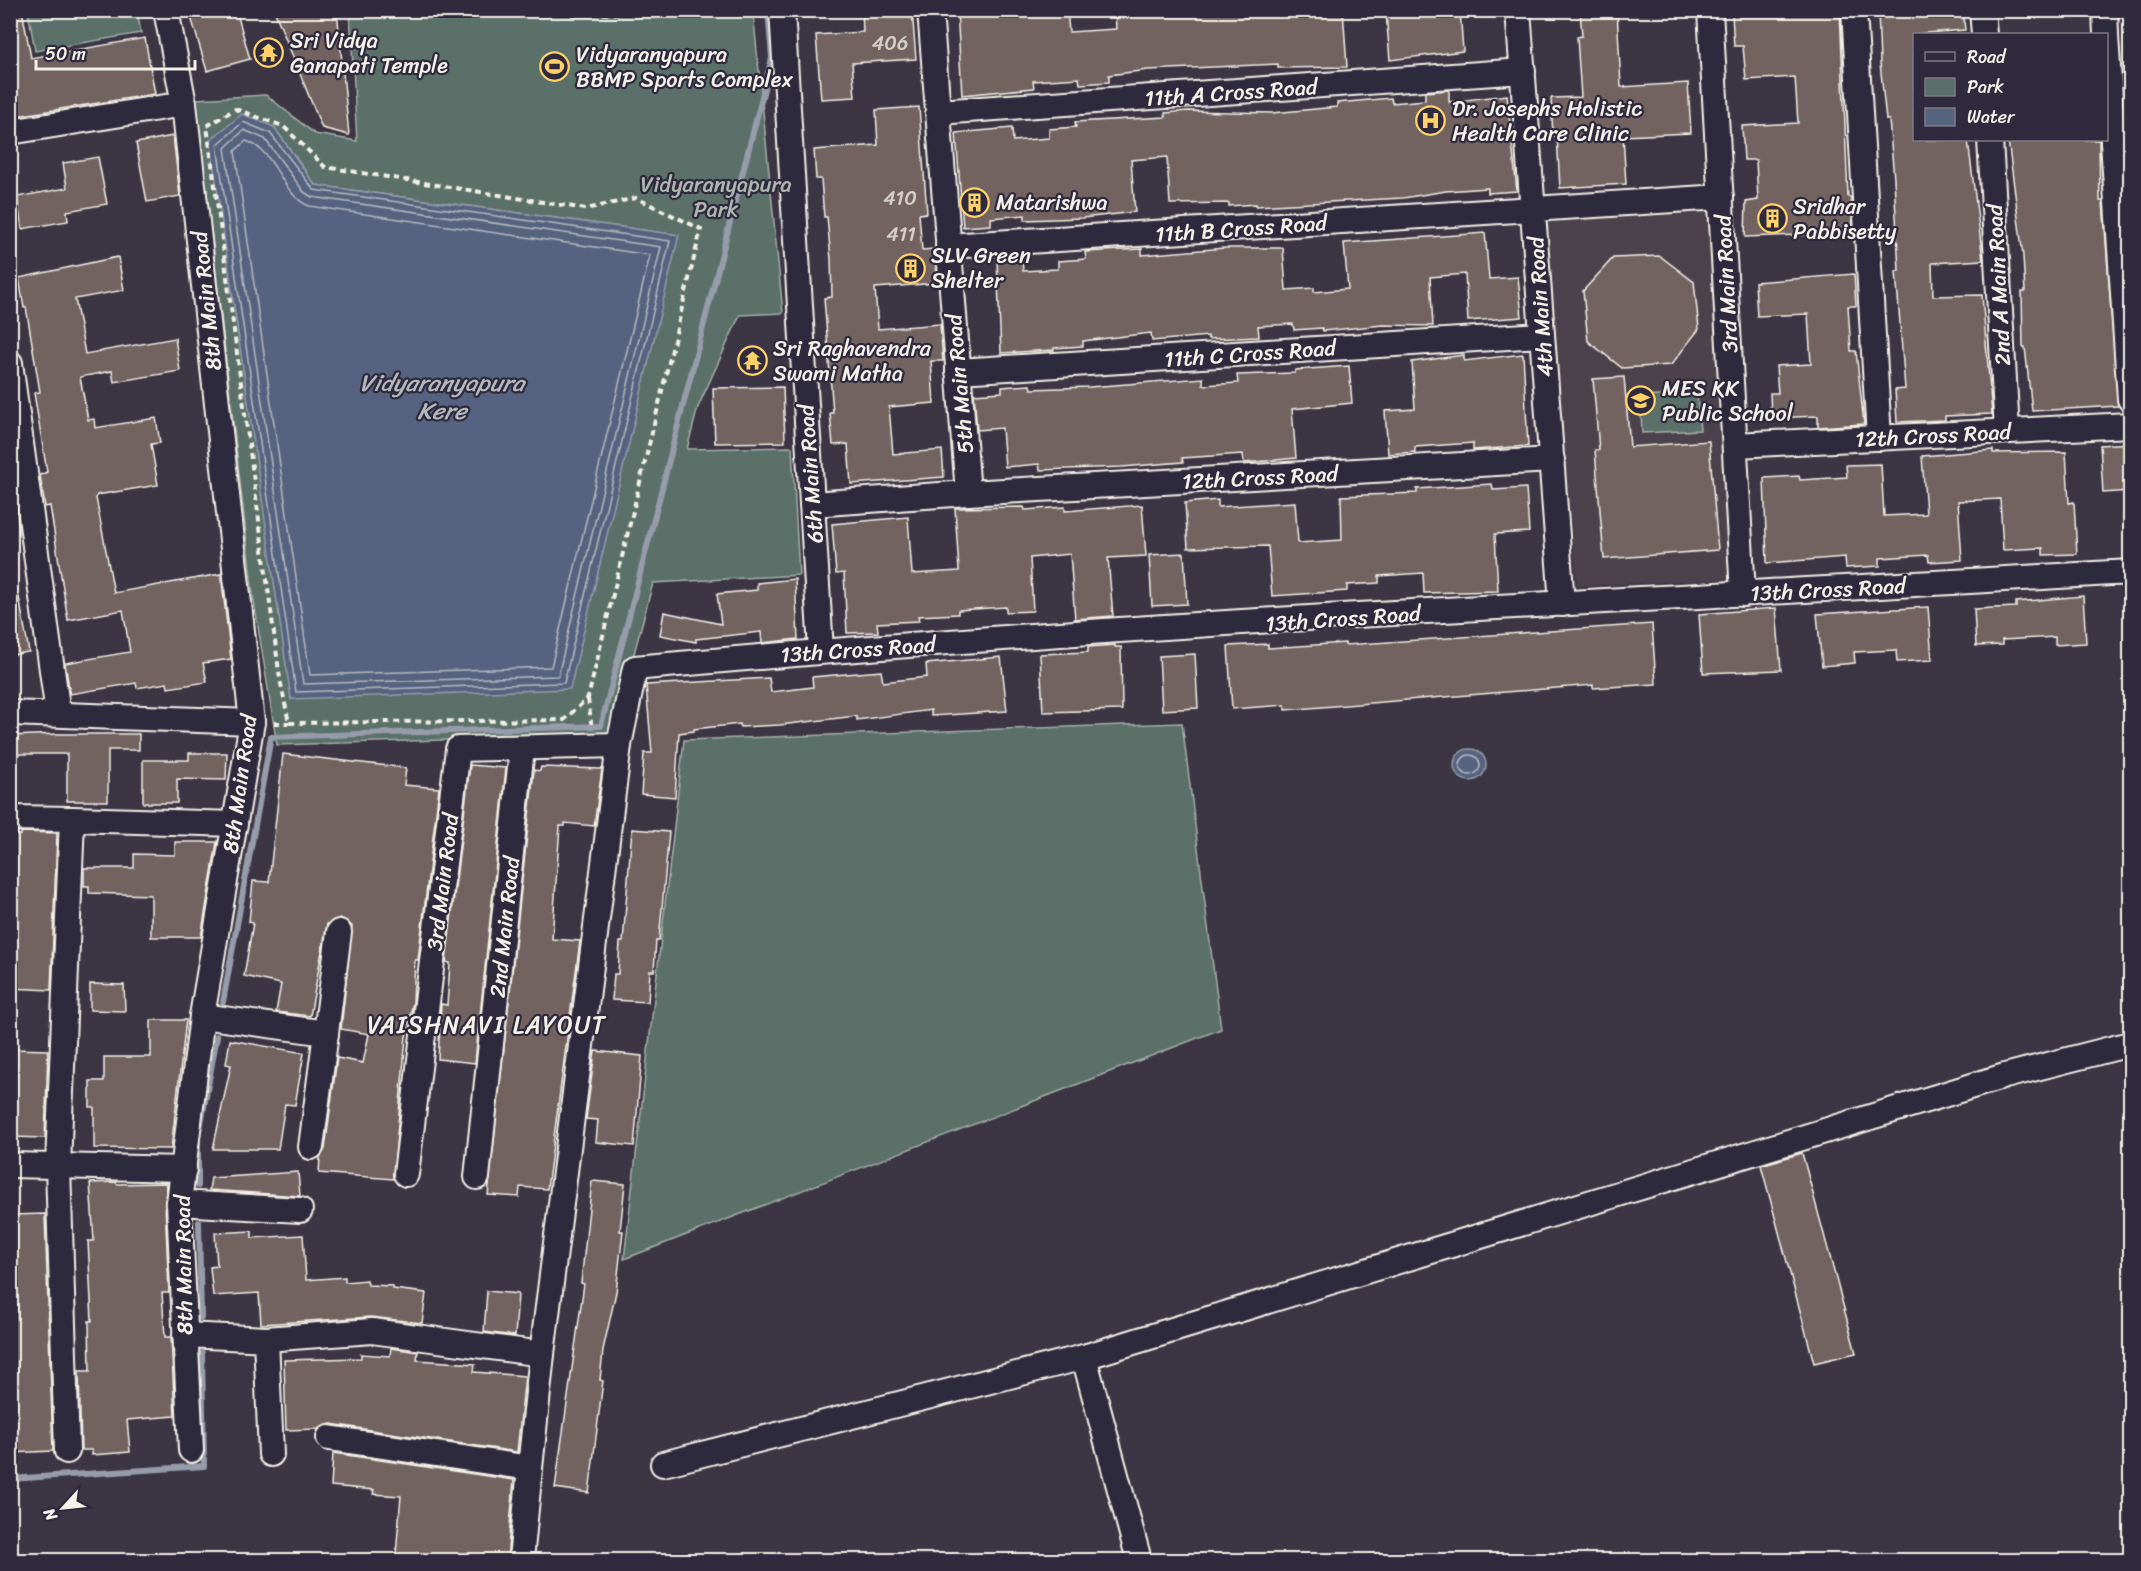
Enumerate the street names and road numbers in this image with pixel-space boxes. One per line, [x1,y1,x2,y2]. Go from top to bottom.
street label: 11th A Cross Road [1143,67,1320,118]
street label: 2nd A Main Road [1975,202,2022,367]
street label: 11th B Cross Road [1154,203,1330,254]
street label: 3rd Main Road [1703,213,1750,354]
street label: 8th Main Road [180,228,233,372]
street label: 4th Main Road [1516,234,1565,378]
street label: 5th Main Road [934,311,985,455]
street label: 11th C Cross Road [1163,328,1339,379]
street label: 6th Main Road [786,402,835,545]
street label: 12th Cross Road [1854,412,2013,459]
street label: 12th Cross Road [1181,454,1340,501]
street label: 13th Cross Road [1749,566,1908,613]
street label: 13th Cross Road [1264,594,1423,643]
street label: 13th Cross Road [779,625,938,674]
street label: 8th Main Road [210,711,269,856]
street label: 3rd Main Road [415,810,470,953]
street label: 2nd Main Road [478,853,531,999]
street label: 8th Main Road [163,1193,204,1335]

